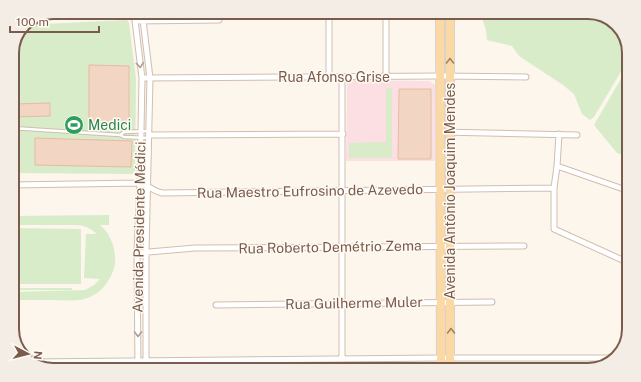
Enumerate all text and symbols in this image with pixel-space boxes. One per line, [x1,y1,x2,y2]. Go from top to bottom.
scale bar [10,8,99,34]
text: 100 m [16,15,49,29]
one-way arrow [446,58,454,64]
one-way arrow [135,62,144,68]
street label: Rua Afonso Grise [278,69,390,85]
street label: Avenida Antônio Joaquim Mendes [442,83,458,299]
sports icon: Medici [63,114,85,136]
place label: Medici [88,117,131,133]
street label: Avenida Presidente Médici [130,141,148,313]
street label: Rua Maestro Eufrosino de Azevedo [197,181,423,201]
street label: Rua Roberto Demétrio Zema [238,237,422,257]
street label: Rua Guilherme Muler [285,294,423,312]
one-way arrow [447,328,455,334]
one-way arrow [134,331,142,337]
north arrow [8,334,48,374]
text: N [31,350,44,360]

